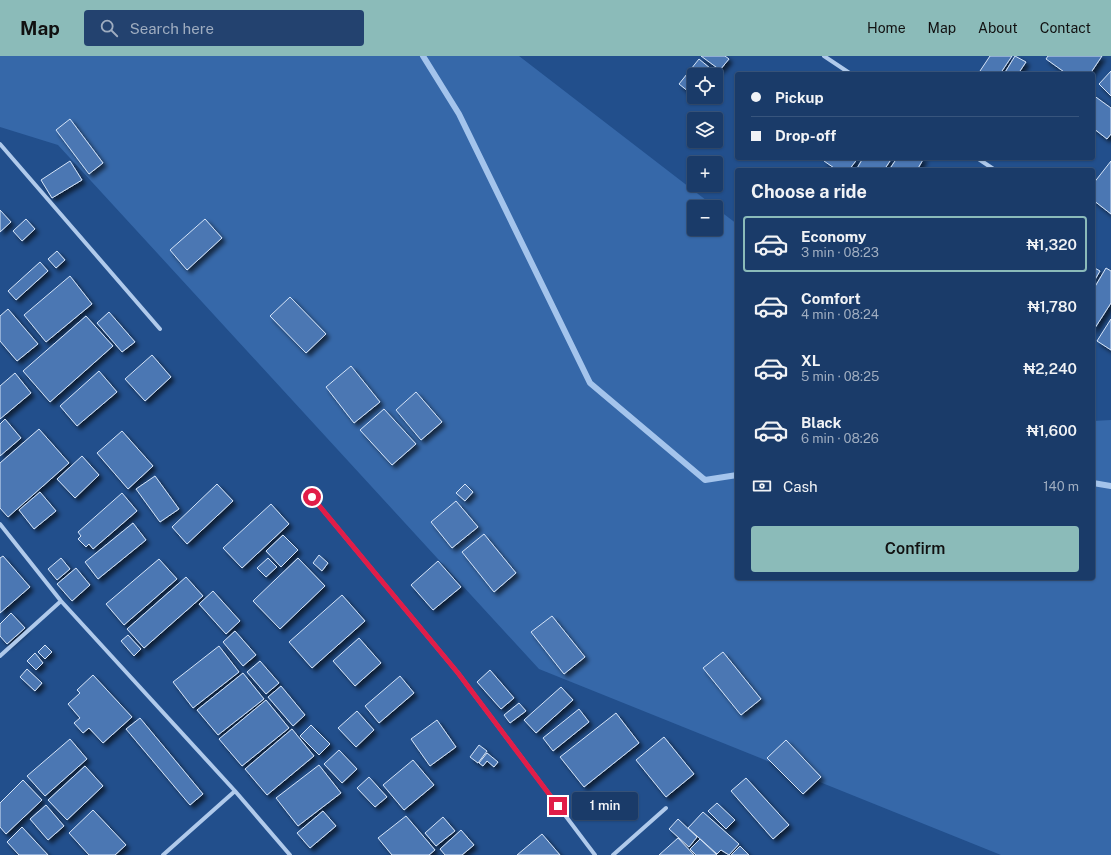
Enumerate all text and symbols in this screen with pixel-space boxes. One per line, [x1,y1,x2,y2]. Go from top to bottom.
search box [84,10,364,46]
text: Map [20,17,60,39]
icon: search [98,17,120,39]
text: Search here [130,20,214,37]
text: Home [867,20,906,36]
text: Map [928,20,956,36]
text: About [978,20,1018,36]
text: Contact [1040,20,1091,36]
map controls [687,68,723,236]
button: locate [687,68,723,104]
text: Pickup [775,89,824,106]
button: layers [687,112,723,148]
text: Drop-off [775,127,836,144]
button: + [687,156,723,192]
text: Choose a ride [751,181,867,202]
button: − [687,200,723,236]
icon: car [753,226,789,262]
text: Economy [801,228,866,245]
text: ₦1,320 [1026,236,1077,253]
text: 3 min · 08:23 [801,245,879,260]
icon: car [753,288,789,324]
text: Comfort [801,290,861,307]
text: ₦1,780 [1028,298,1077,315]
text: 4 min · 08:24 [801,307,879,322]
icon: car [753,350,789,386]
text: XL [801,352,820,369]
text: ₦2,240 [1023,360,1077,377]
text: 5 min · 08:25 [801,369,879,384]
icon: car [753,412,789,448]
text: Black [801,414,841,431]
text: ₦1,600 [1026,422,1077,439]
text: 6 min · 08:26 [801,431,879,446]
icon: cash [751,475,773,497]
text: Cash [783,478,818,495]
text: 140 m [1043,479,1079,494]
route start [303,488,321,506]
button: Confirm [751,526,1079,572]
callout: 1 min [572,792,638,820]
route end [549,797,567,815]
text: 1 min [590,798,620,813]

